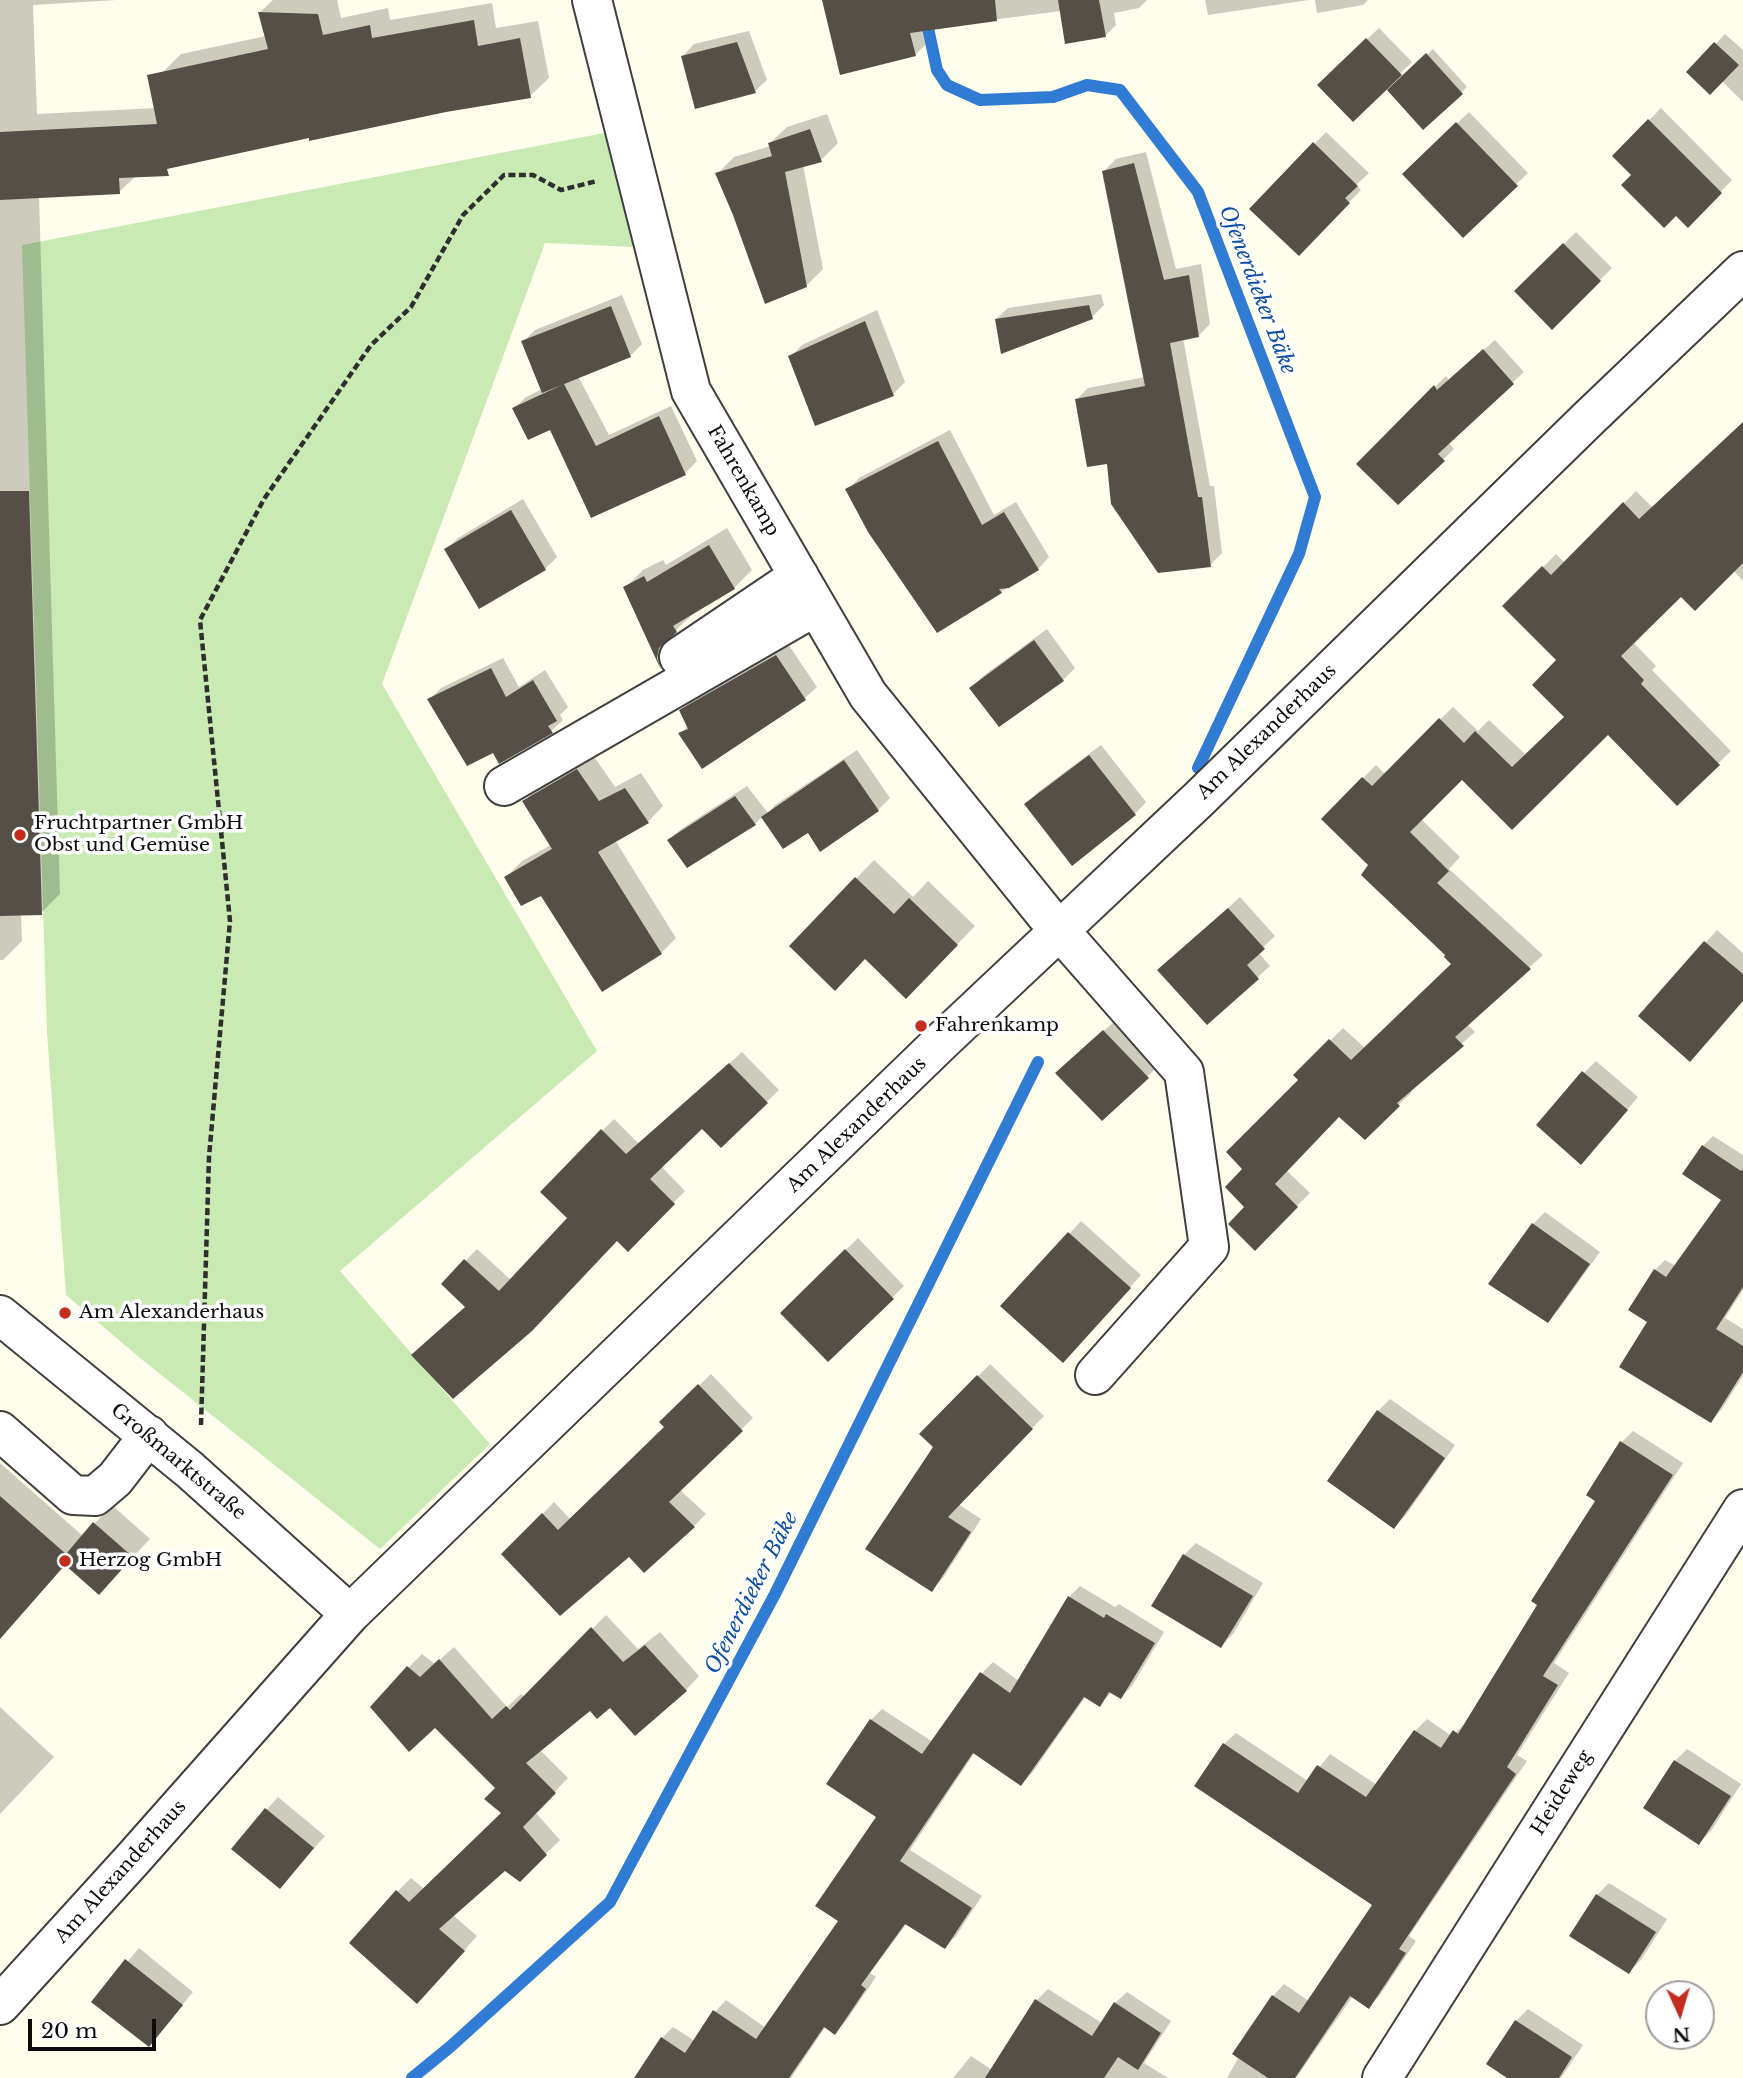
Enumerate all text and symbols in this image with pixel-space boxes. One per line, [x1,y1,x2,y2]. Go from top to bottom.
water label: Ofenerdieker Bäke [1213,202,1301,378]
street label: Fahrenkamp [702,422,784,540]
street label: Am Alexanderhaus [1193,660,1341,804]
place label: Fruchtpartner GmbH Obst und Gemüse [34,813,243,857]
marker: Fruchtpartner GmbH Obst und Gemüse [12,827,28,843]
place label: Fahrenkamp [935,1015,1059,1037]
marker: Fahrenkamp [913,1018,929,1034]
street label: Am Alexanderhaus [783,1053,931,1197]
place label: Am Alexanderhaus [79,1302,264,1324]
marker: Am Alexanderhaus [57,1305,73,1321]
street label: Großmarktstraße [106,1399,250,1525]
water label: Ofenerdieker Bäke [700,1508,804,1678]
place label: Herzog GmbH [79,1550,222,1572]
marker: Herzog GmbH [57,1553,73,1569]
street label: Heideweg [1527,1746,1597,1840]
street label: Am Alexanderhaus [51,1796,191,1948]
north arrow [1645,1980,1715,2050]
scale bar [32,2004,159,2048]
text: 20 m [41,2018,98,2044]
text: N [1672,2022,1691,2047]

